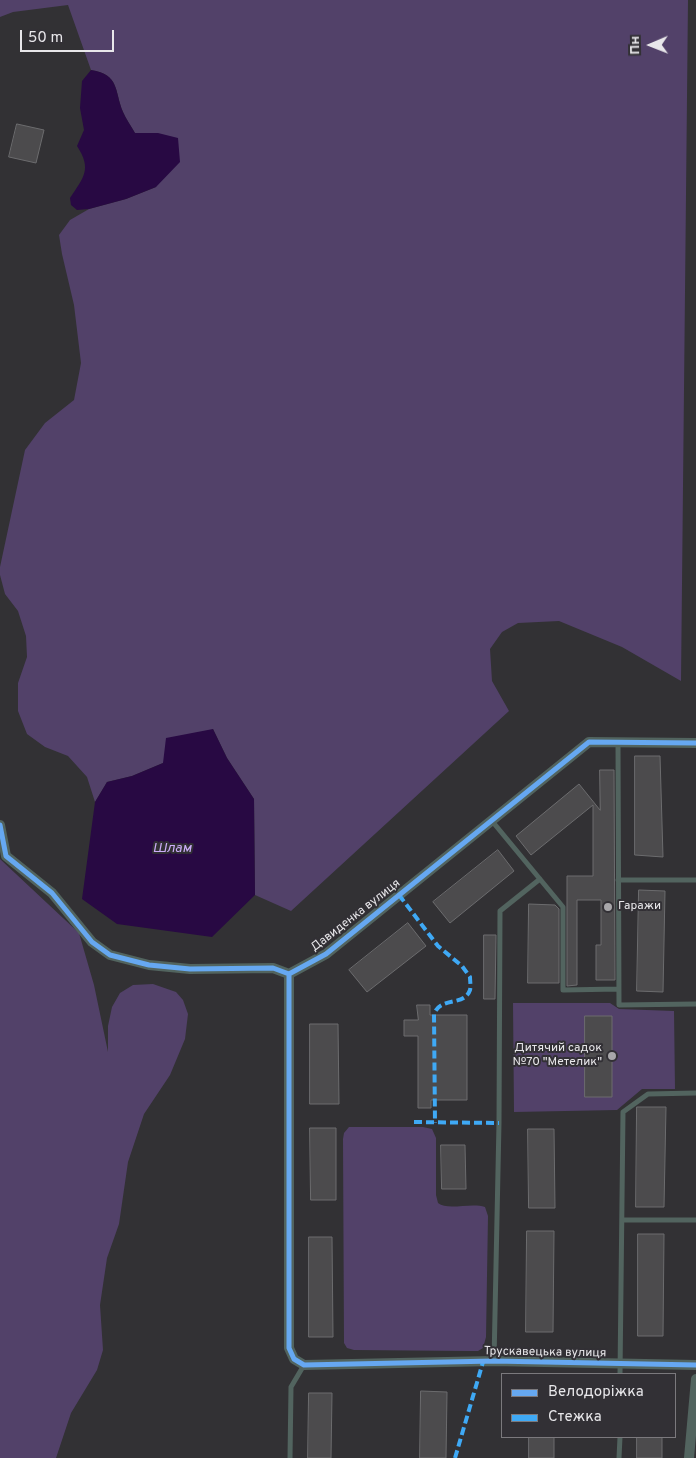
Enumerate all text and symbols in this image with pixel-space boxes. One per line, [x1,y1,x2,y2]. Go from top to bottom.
scale bar [22,20,116,52]
north arrow [626,20,676,70]
text: 50 m [28,29,63,48]
text: Пн [627,36,644,55]
water label: Шлам [152,841,192,857]
street label: Давиденка вулиця [308,877,404,955]
place label: Гаражи [618,900,661,914]
marker: Гаражи [602,901,614,913]
place label: Дитячий садок №70 "Метелик" [512,1042,602,1070]
marker: Дитячий садок №70 "Метелик" [606,1050,618,1062]
street label: Трускавецька вулиця [484,1345,606,1361]
legend [501,1373,676,1438]
text: Велодоріжка [548,1383,644,1402]
text: Стежка [548,1408,602,1427]

